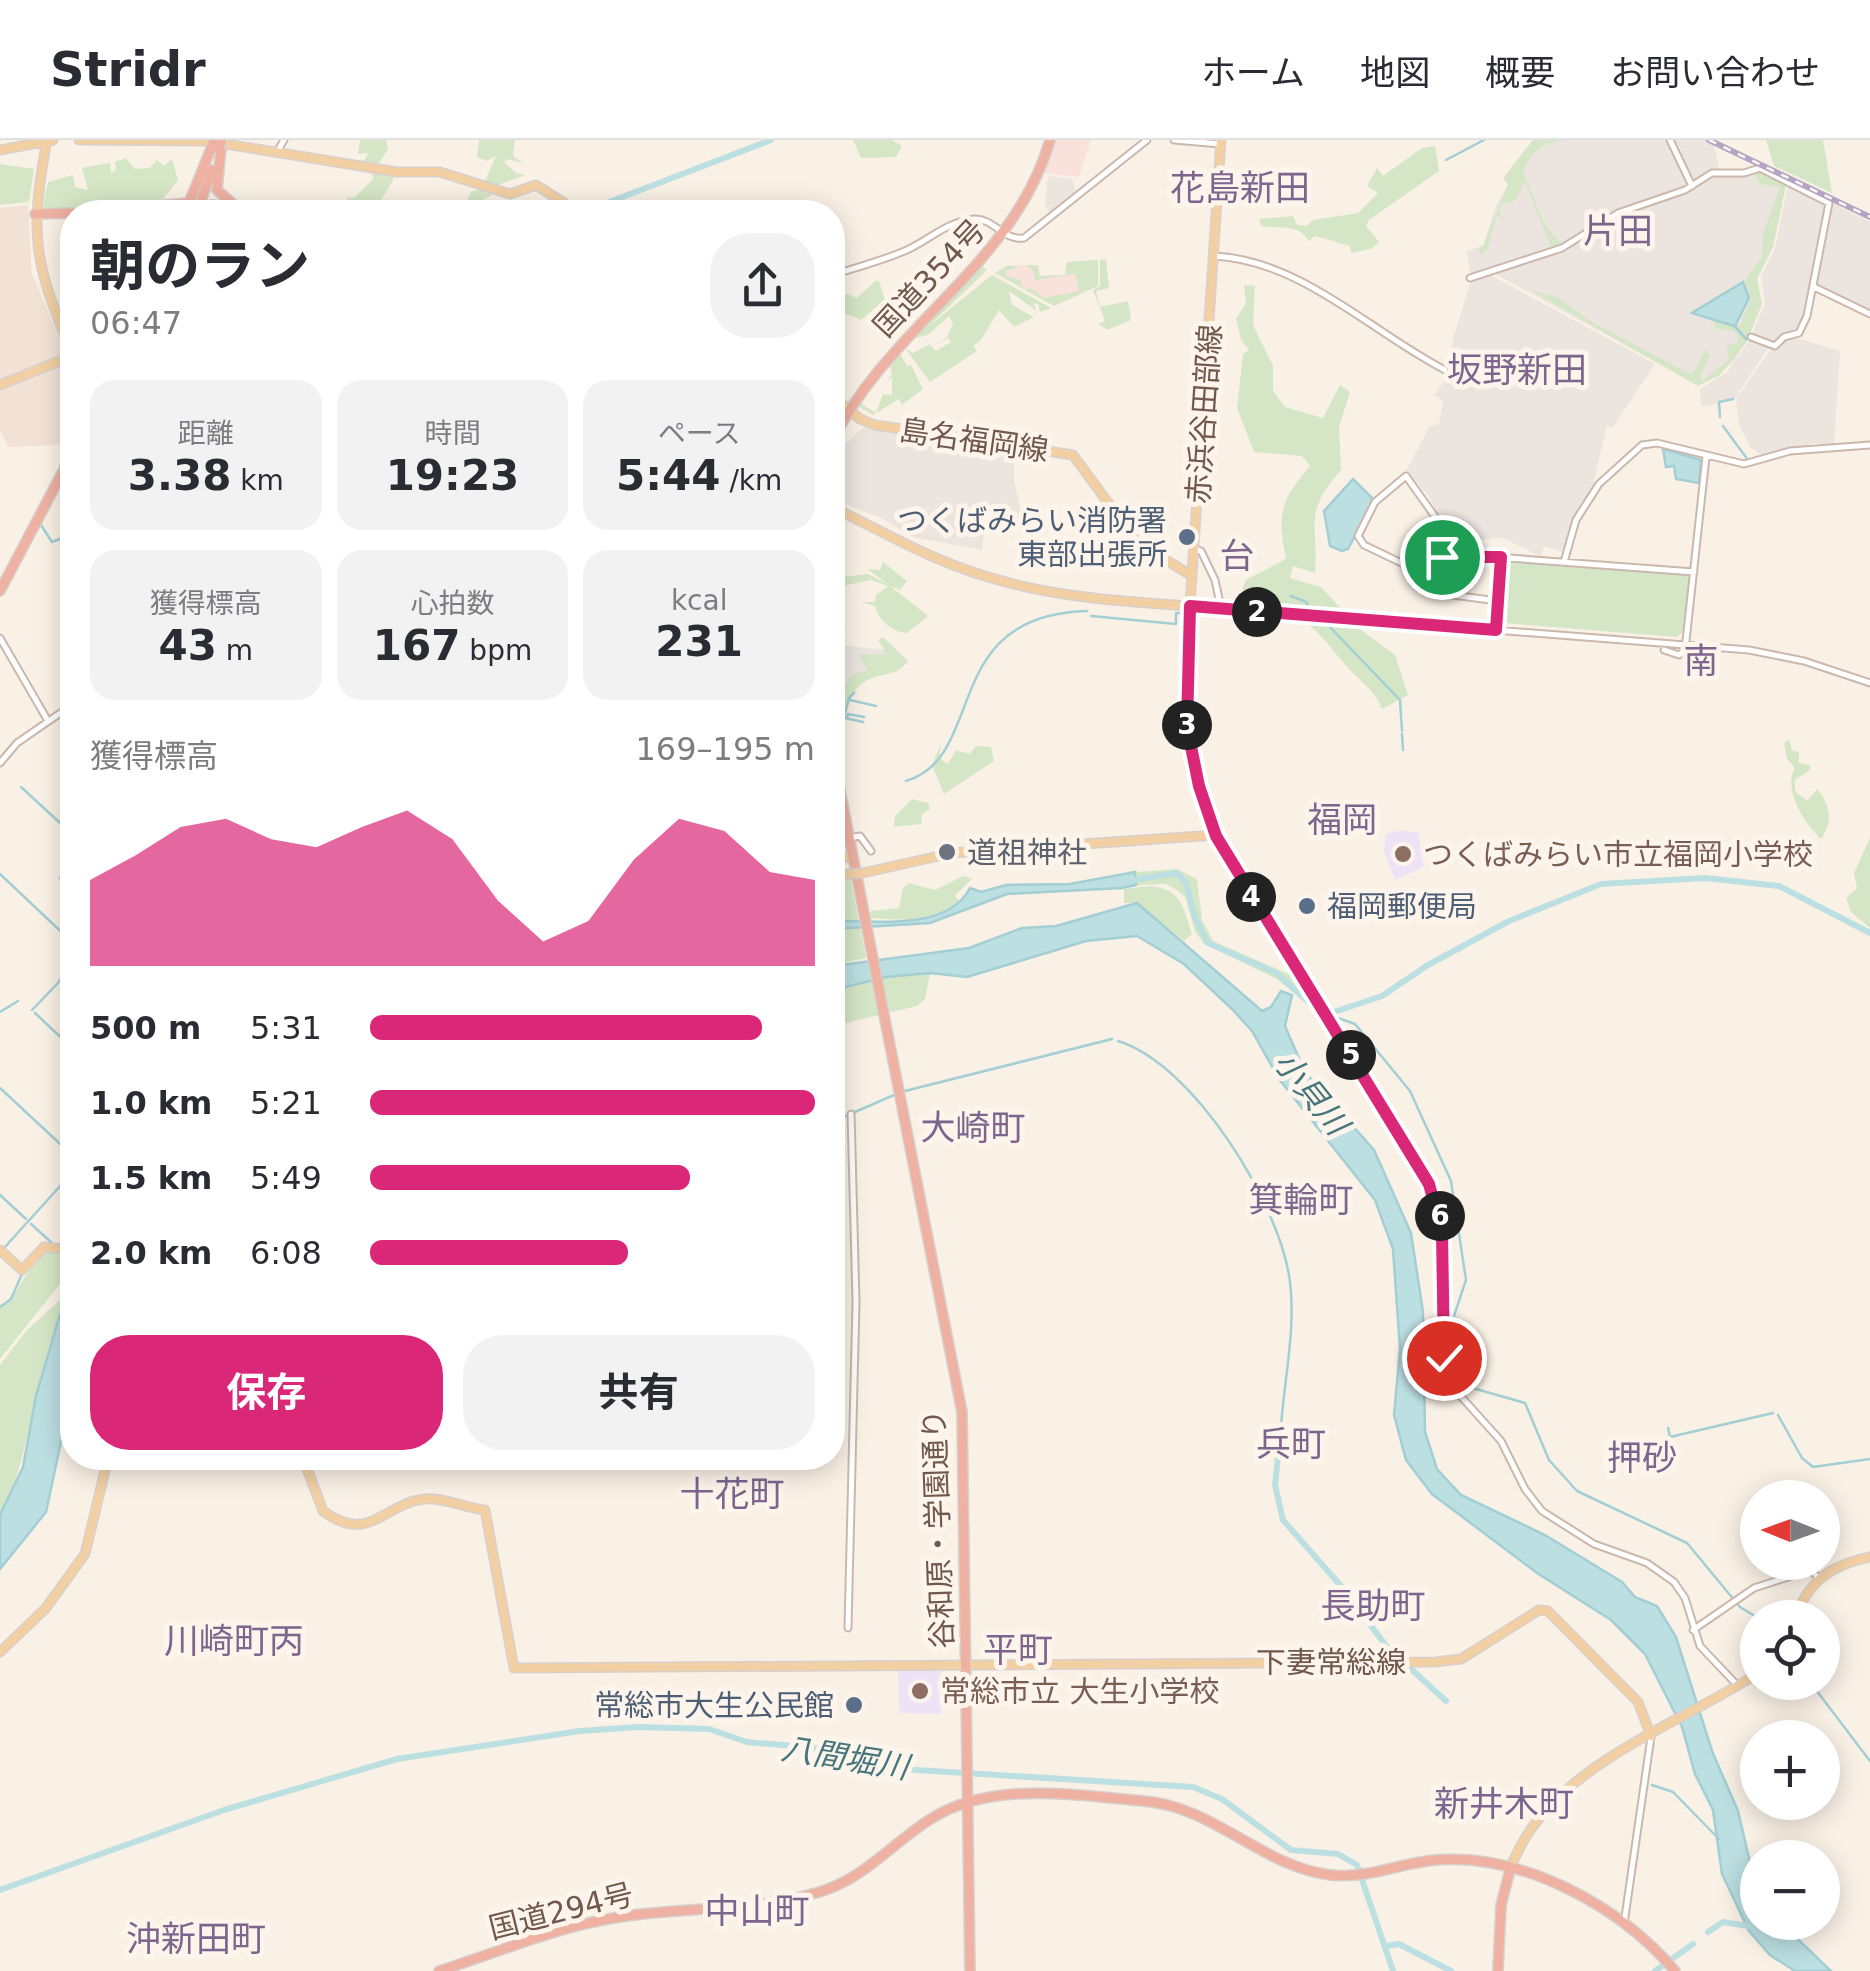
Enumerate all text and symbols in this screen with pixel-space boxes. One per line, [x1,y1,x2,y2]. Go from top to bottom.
text: Stridr [50,41,206,97]
text: ホーム [1201,53,1305,93]
text: 地図 [1360,53,1430,93]
text: 概要 [1485,53,1555,93]
text: お問い合わせ [1610,53,1820,93]
district label: 花島新田 [1170,168,1310,208]
district label: 片田 [1583,211,1653,251]
street label: 国道354号 [866,212,992,344]
button: share [710,233,815,338]
text: 朝のラン [90,234,310,298]
text: 06:47 [90,304,182,342]
street label: 赤浜谷田部線 [1180,323,1228,505]
district label: 坂野新田 [1447,350,1587,390]
street label: 島名福岡線 [897,412,1051,468]
text: 距離 [178,417,234,450]
text: 時間 [424,417,481,450]
text: ペース [658,417,740,450]
text: 3.38 [128,451,231,500]
text: 19:23 [386,451,519,500]
text: 5:44 [616,451,720,500]
text: km [231,464,284,497]
text: /km [720,464,782,497]
place label: つくばみらい消防署 東部出張所 [897,503,1167,572]
pin [1400,515,1485,600]
marker: つくばみらい消防署 東部出張所 [1176,526,1198,548]
icon: arrive [1415,530,1470,585]
district label: 台 [1219,536,1255,576]
text: kcal [671,584,727,617]
text: 獲得標高 [150,587,262,620]
text: 心拍数 [410,587,495,620]
pin: 2 [1232,587,1282,637]
text: 2 [1247,595,1267,628]
text: 231 [655,617,743,666]
text: 43 [159,621,217,670]
text: 167 [373,621,460,670]
text: m [217,634,253,667]
text: bpm [460,634,532,667]
district label: 南 [1683,641,1719,681]
pin: 3 [1162,700,1212,750]
text: 3 [1177,708,1197,741]
text: 169–195 m [636,730,815,768]
text: 獲得標高 [90,737,218,775]
district label: 福岡 [1307,800,1377,840]
place label: 道祖神社 [967,835,1087,870]
place label: つくばみらい市立福岡小学校 [1423,837,1813,872]
marker: 道祖神社 [936,841,958,863]
marker: つくばみらい市立福岡小学校 [1392,843,1414,865]
pin: 4 [1226,872,1276,922]
text: 4 [1241,880,1261,913]
place label: 福岡郵便局 [1327,889,1477,924]
marker: 福岡郵便局 [1296,895,1318,917]
text: 500 m [90,1009,201,1047]
text: 5:31 [250,1009,322,1047]
pin: 5 [1326,1030,1376,1080]
text: 5 [1341,1038,1361,1071]
water label: 小貝川 [1266,1044,1358,1145]
text: 1.0 km [90,1084,212,1122]
text: 5:21 [250,1084,322,1122]
district label: 大崎町 [920,1108,1026,1148]
text: 1.5 km [90,1159,212,1197]
text: 5:49 [250,1159,322,1197]
district label: 箕輪町 [1248,1180,1354,1220]
pin: 6 [1415,1191,1465,1241]
text: 6 [1430,1199,1450,1232]
text: 2.0 km [90,1234,212,1272]
text: 6:08 [250,1234,322,1272]
pin [1402,1316,1487,1401]
icon: check [1417,1331,1472,1386]
button: 保存 [90,1335,443,1450]
button: 共有 [463,1335,815,1450]
street label: 谷和原・学園通り [916,1408,960,1650]
district label: 兵町 [1256,1424,1326,1464]
district label: 押砂 [1607,1438,1677,1478]
district label: 十花町 [679,1474,785,1514]
north arrow [1740,1480,1840,1580]
map controls [1740,1480,1840,1940]
district label: 長助町 [1320,1586,1426,1626]
button: locate [1740,1600,1840,1700]
district label: 川崎町丙 [164,1621,304,1661]
district label: 平町 [983,1630,1053,1670]
street label: 下妻常総線 [1256,1645,1406,1680]
place label: 常総市立 大生小学校 [940,1674,1220,1709]
marker: 常総市立 大生小学校 [909,1680,931,1702]
place label: 常総市大生公民館 [594,1688,834,1723]
marker: 常総市大生公民館 [843,1694,865,1716]
button: + [1740,1720,1840,1820]
water label: 八間堀川 [779,1729,914,1787]
district label: 新井木町 [1434,1784,1574,1824]
button: − [1740,1840,1840,1940]
street label: 国道294号 [485,1876,637,1946]
district label: 中山町 [704,1891,810,1931]
district label: 沖新田町 [126,1919,266,1959]

